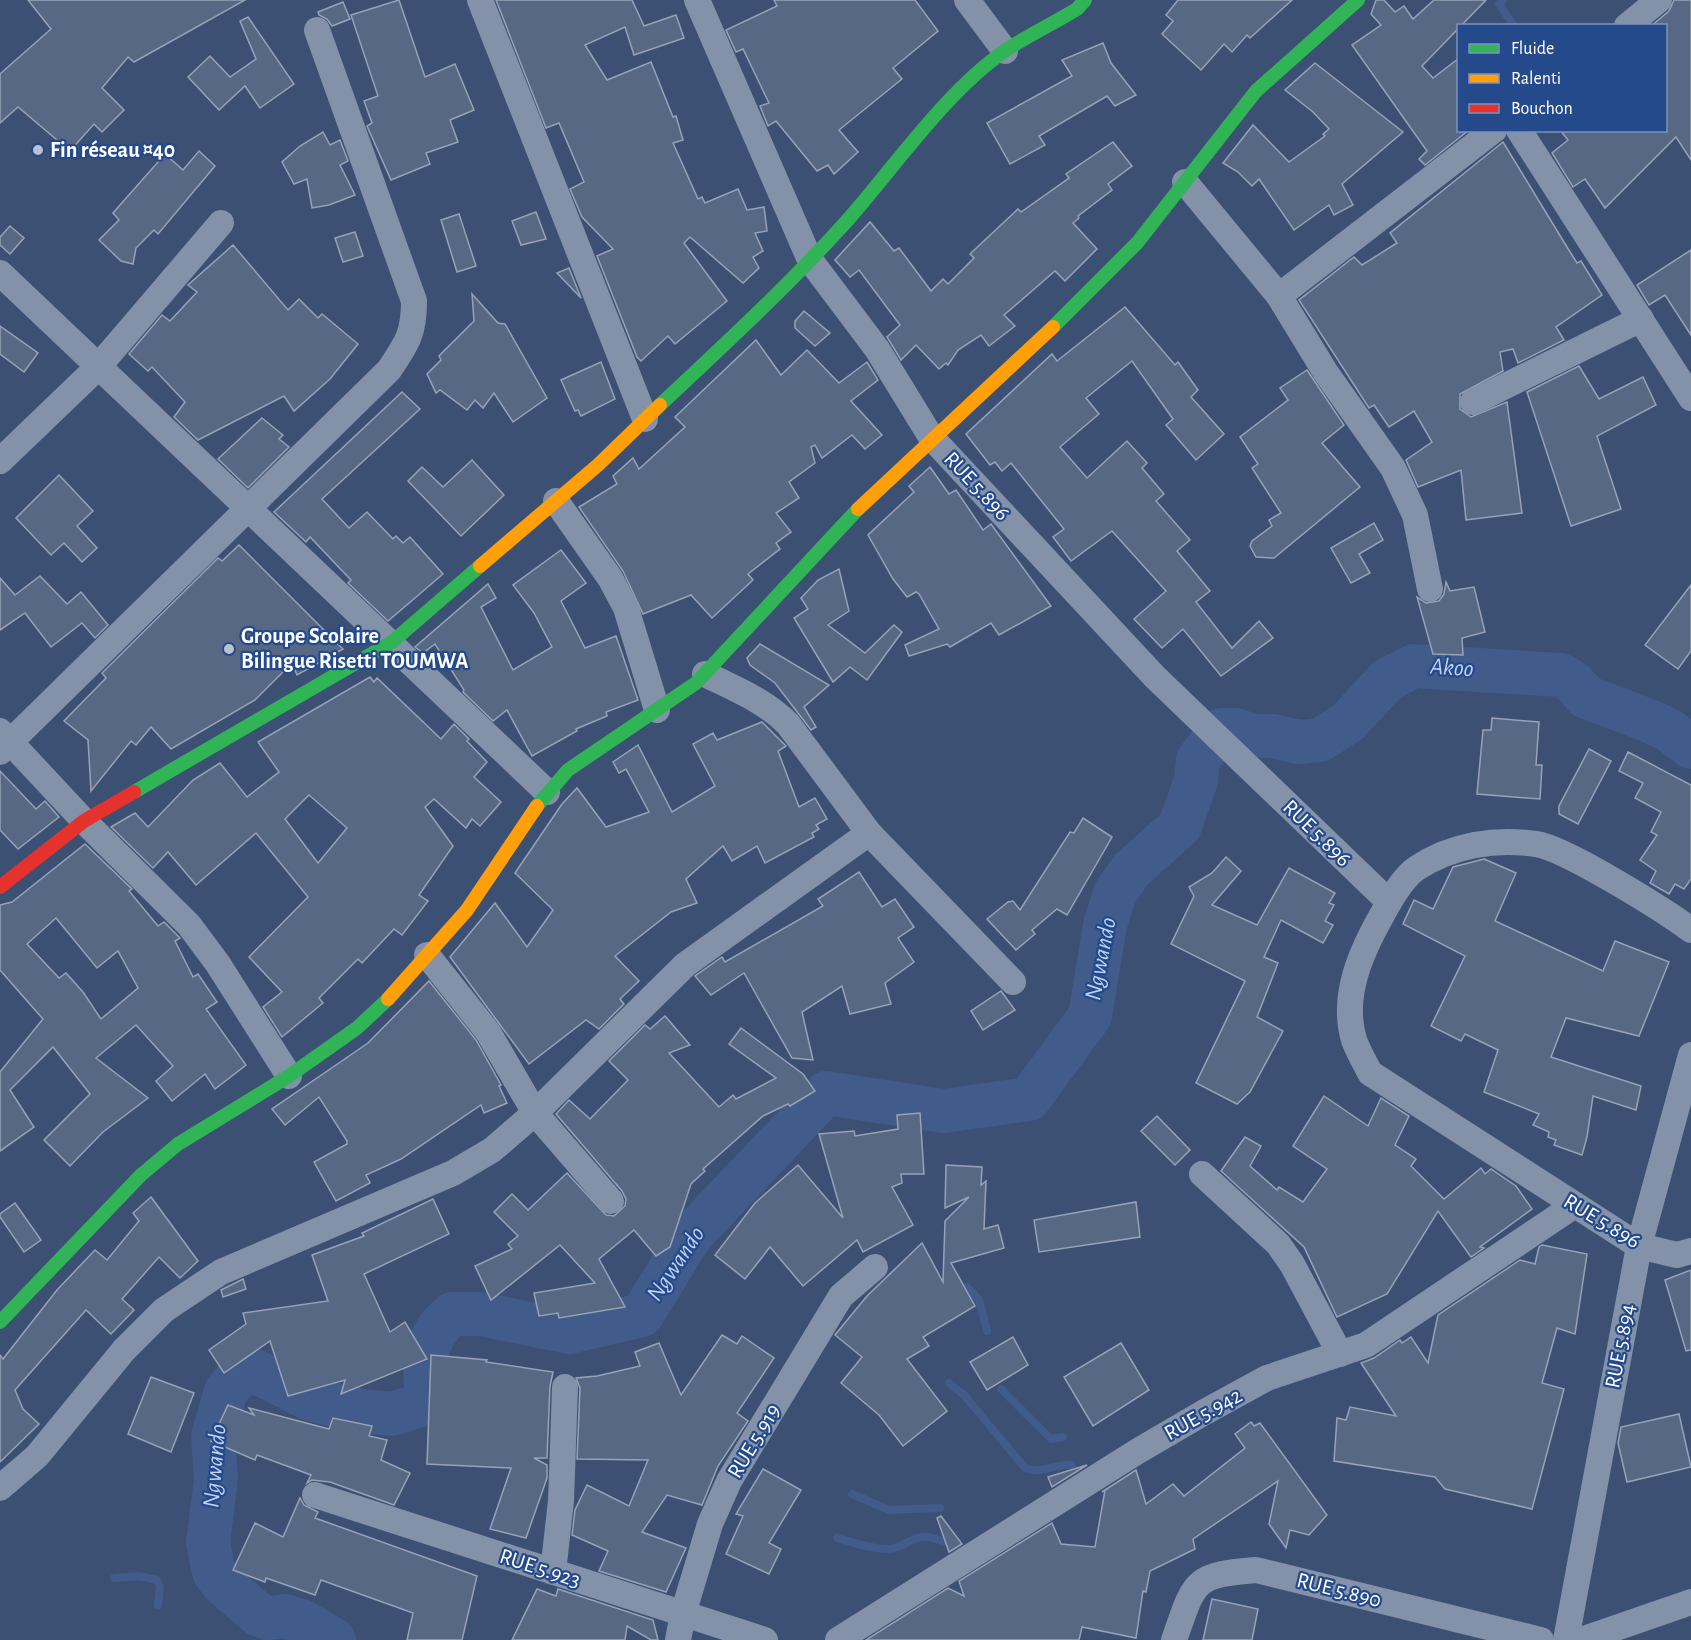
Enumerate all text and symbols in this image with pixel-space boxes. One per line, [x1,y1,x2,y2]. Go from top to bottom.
legend [1457,24,1667,132]
text: Fluide [1511,40,1554,58]
text: Ralenti [1511,70,1561,88]
text: Bouchon [1511,100,1573,118]
place label: Fin réseau ¤40 [50,139,175,161]
marker: Fin réseau ¤40 [31,143,45,157]
street label: RUE 5.896 [940,447,1014,525]
place label: Groupe Scolaire Bilingue Risetti TOUMWA [241,625,469,672]
marker: Groupe Scolaire Bilingue Risetti TOUMWA [222,642,236,656]
water label: Akoo [1429,654,1475,681]
street label: RUE 5.896 [1279,796,1355,870]
water label: Ngwando [1081,915,1121,1002]
street label: RUE 5.896 [1560,1190,1644,1252]
water label: Ngwando [643,1222,709,1305]
street label: RUE 5.894 [1601,1302,1639,1390]
street label: RUE 5.942 [1161,1384,1245,1444]
street label: RUE 5.919 [723,1400,785,1482]
water label: Ngwando [199,1423,231,1509]
street label: RUE 5.923 [497,1545,583,1591]
street label: RUE 5.890 [1294,1569,1384,1611]

